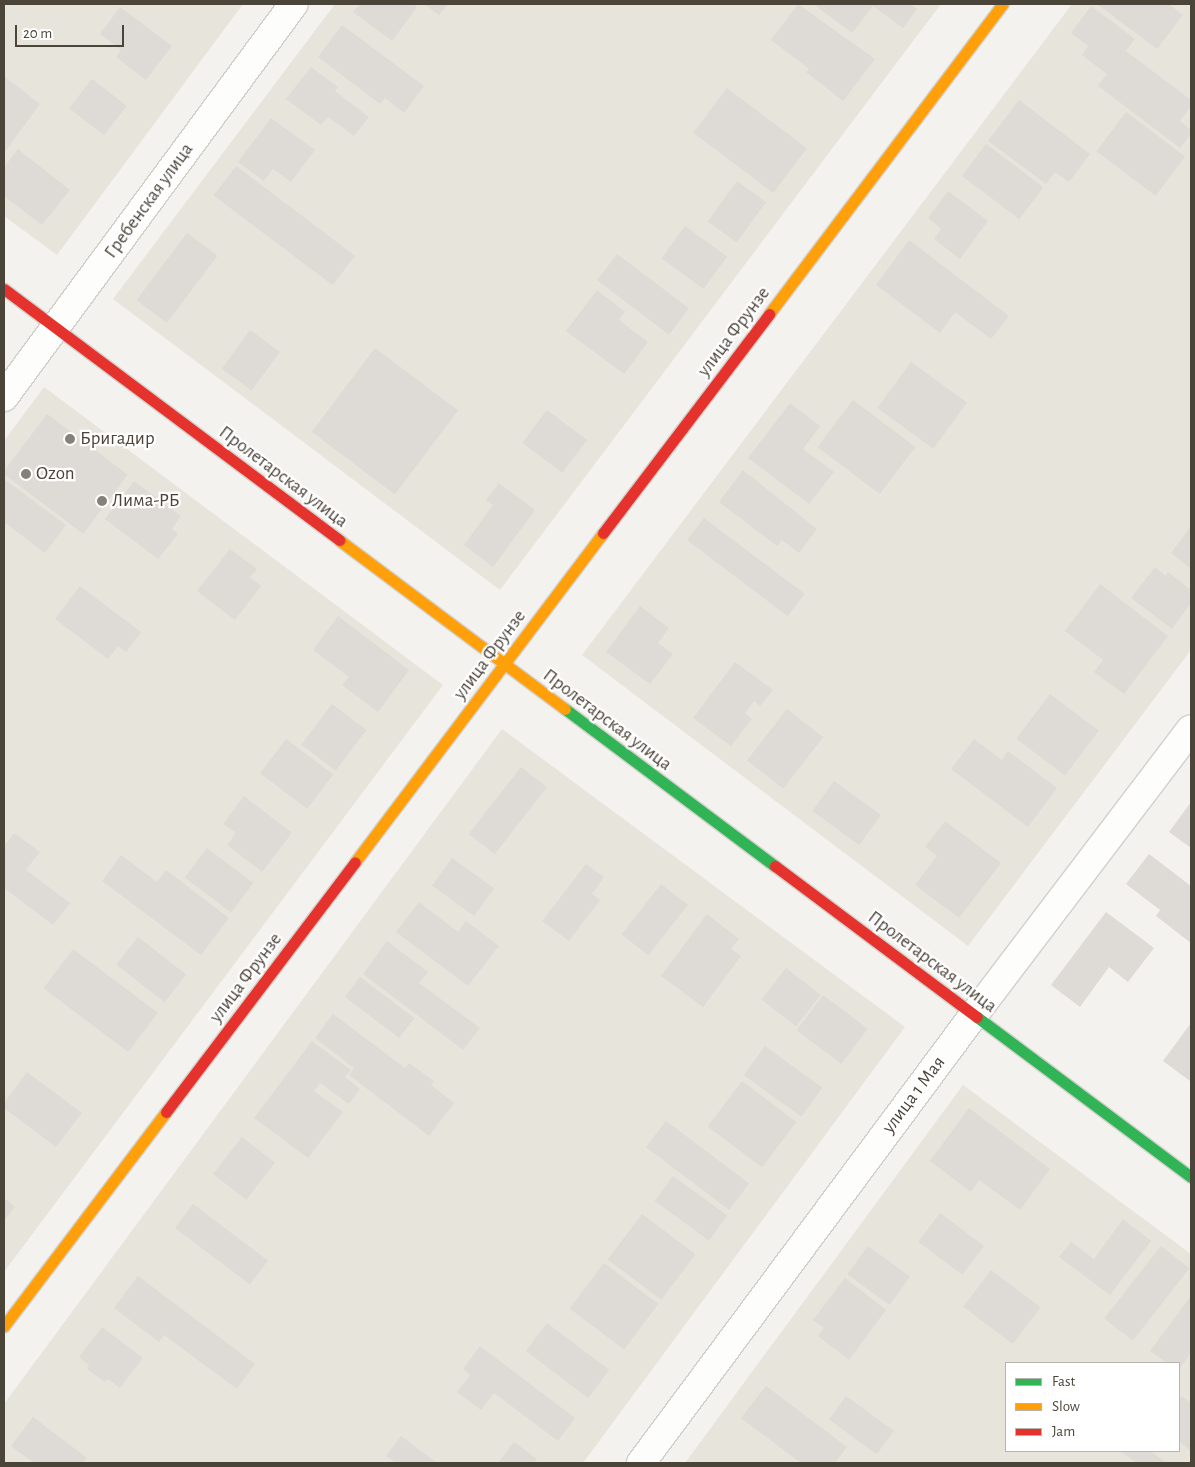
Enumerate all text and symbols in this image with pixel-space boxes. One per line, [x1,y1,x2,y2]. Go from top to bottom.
scale bar [18,15,126,47]
text: 20 m [23,26,52,41]
street label: Гребенская улица [100,139,198,263]
street label: улица Фрунзе [693,283,775,381]
street label: Пролетарская улица [214,421,352,533]
place label: Бригадир [80,428,155,450]
marker: Бригадир [64,433,76,445]
place label: Ozon [36,463,75,485]
marker: Ozon [20,468,32,480]
place label: Лима-РБ [112,490,180,512]
marker: Лима-РБ [96,495,108,507]
street label: улица Фрунзе [449,606,531,704]
street label: Пролетарская улица [538,664,676,776]
street label: Пролетарская улица [863,906,1001,1018]
street label: улица Фрунзе [205,929,287,1027]
street label: улица 1 Мая [878,1052,950,1138]
legend [1005,1362,1180,1452]
text: Fast [1052,1374,1075,1389]
text: Slow [1052,1399,1080,1414]
text: Jam [1052,1424,1075,1439]

